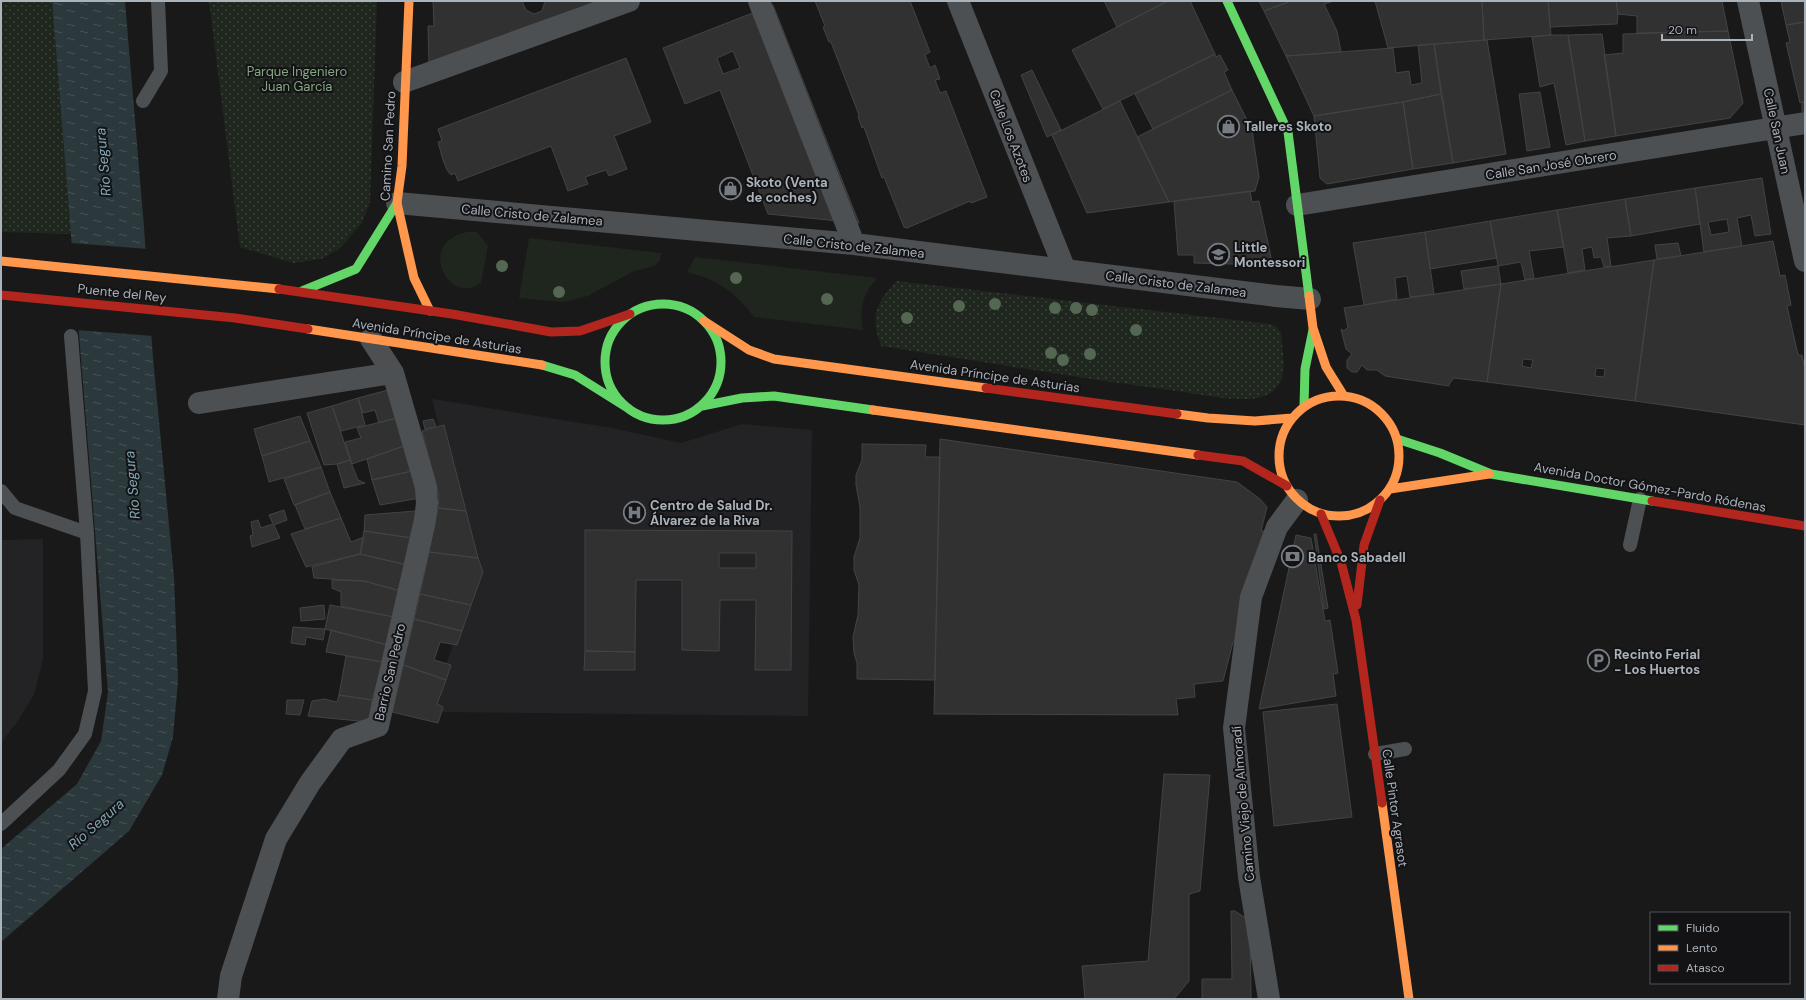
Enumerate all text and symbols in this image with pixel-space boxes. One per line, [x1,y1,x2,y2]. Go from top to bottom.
scale bar [1662,16,1752,42]
text: 20 m [1668,22,1697,38]
park label: Parque Ingeniero Juan García [247,63,348,95]
street label: Calle Los Azotes [985,87,1037,185]
street label: Calle San Juan [1760,87,1794,175]
street label: Camino San Pedro [377,90,399,201]
shop icon: Talleres Skoto [1216,113,1242,139]
place label: Talleres Skoto [1244,118,1332,135]
water label: Río Segura [91,127,115,197]
street label: Calle San José Obrero [1484,146,1618,184]
place label: Skoto (Venta de coches) [746,174,828,206]
shop icon: Skoto (Venta de coches) [718,176,744,202]
street label: Calle Cristo de Zalamea [461,200,603,230]
street label: Calle Cristo de Zalamea [783,230,925,262]
place label: Little Montessori [1234,239,1305,271]
school or university icon: Little Montessori [1206,241,1232,267]
street label: Calle Cristo de Zalamea [1105,267,1247,301]
street label: Puente del Rey [77,280,167,306]
street label: Avenida Príncipe de Asturias [351,314,523,358]
street label: Avenida Príncipe de Asturias [909,356,1081,396]
water label: Río Segura [120,450,144,520]
street label: Avenida Doctor Gómez-Pardo Ródenas [1533,458,1767,516]
place label: Centro de Salud Dr. Álvarez de la Riva [650,497,772,529]
hospital icon: Centro de Salud Dr. Álvarez de la Riva [622,499,648,525]
bank icon: Banco Sabadell [1280,544,1306,570]
place label: Banco Sabadell [1308,549,1406,566]
street label: Barrio San Pedro [371,621,410,722]
place label: Recinto Ferial - Los Huertos [1614,646,1700,678]
parking icon: Recinto Ferial - Los Huertos [1586,648,1612,674]
street label: Camino Viejo de Almoradí [1228,725,1258,882]
street label: Calle Pintor Agrasot [1378,748,1412,868]
water label: Río Segura [64,795,128,853]
legend [1650,912,1790,984]
text: Fluido [1686,920,1720,936]
text: Lento [1686,940,1717,956]
text: Atasco [1686,960,1725,976]

